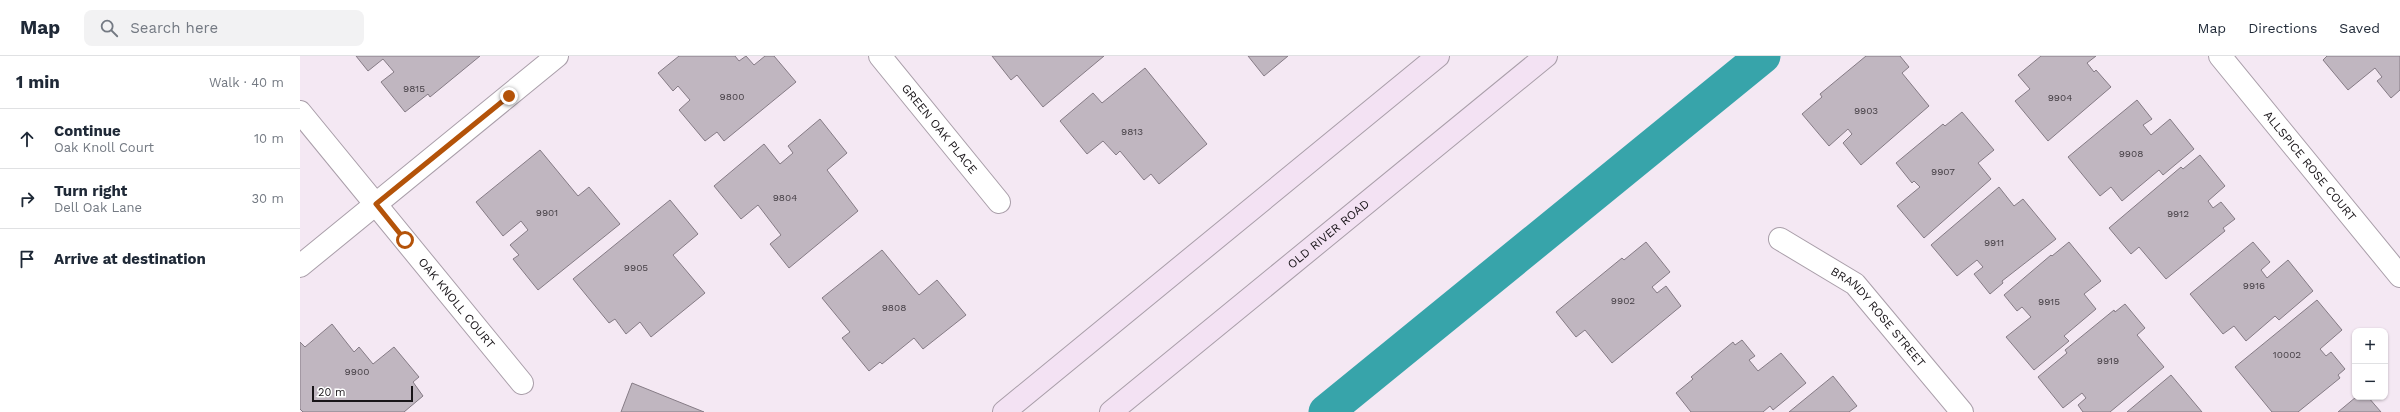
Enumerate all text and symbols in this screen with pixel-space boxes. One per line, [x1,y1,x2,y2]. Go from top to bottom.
search box [84,10,364,46]
text: Map [20,16,60,39]
icon: search [98,17,120,39]
text: Search here [130,19,218,37]
text: Map [2198,20,2226,36]
text: Directions [2248,20,2317,36]
text: Saved [2339,20,2380,36]
text: 1 min [16,72,60,92]
text: Walk · 40 m [209,75,284,90]
street label: GREEN OAK PLACE [899,81,980,177]
house number: 9815 [403,83,425,94]
route end [500,87,518,105]
house number: 9800 [720,91,744,102]
house number: 9904 [2048,92,2072,103]
house number: 9903 [1854,105,1878,116]
street label: ALLSPICE ROSE COURT [2261,108,2359,224]
text: Continue [54,122,121,140]
house number: 9813 [1121,126,1143,137]
icon: ahead [16,128,38,150]
text: 10 m [254,131,284,146]
text: Oak Knoll Court [54,140,154,155]
house number: 9908 [2119,148,2143,159]
house number: 9907 [1931,166,1955,177]
text: Turn right [54,182,127,200]
icon: right [16,188,38,210]
text: 30 m [252,191,284,206]
house number: 9804 [773,192,797,203]
street label: OLD RIVER ROAD [1285,197,1372,271]
text: Dell Oak Lane [54,200,142,215]
house number: 9901 [536,207,558,218]
house number: 9912 [2167,208,2189,219]
route start [396,231,414,249]
house number: 9911 [1984,237,2004,248]
icon: arrive [16,248,38,270]
text: Arrive at destination [54,250,206,268]
street label: OAK KNOLL COURT [415,255,498,351]
house number: 9905 [624,262,648,273]
street label: BRANDY ROSE STREET [1828,264,1928,370]
house number: 9916 [2243,280,2265,291]
house number: 9902 [1611,295,1635,306]
house number: 9915 [2038,296,2060,307]
house number: 9808 [882,302,906,313]
map controls [2352,328,2388,400]
button: + [2352,328,2388,364]
house number: 10002 [2273,349,2301,360]
house number: 9919 [2097,355,2119,366]
button: − [2352,364,2388,400]
house number: 9900 [345,366,369,377]
scale bar [312,384,413,403]
text: 20 m [318,386,346,399]

